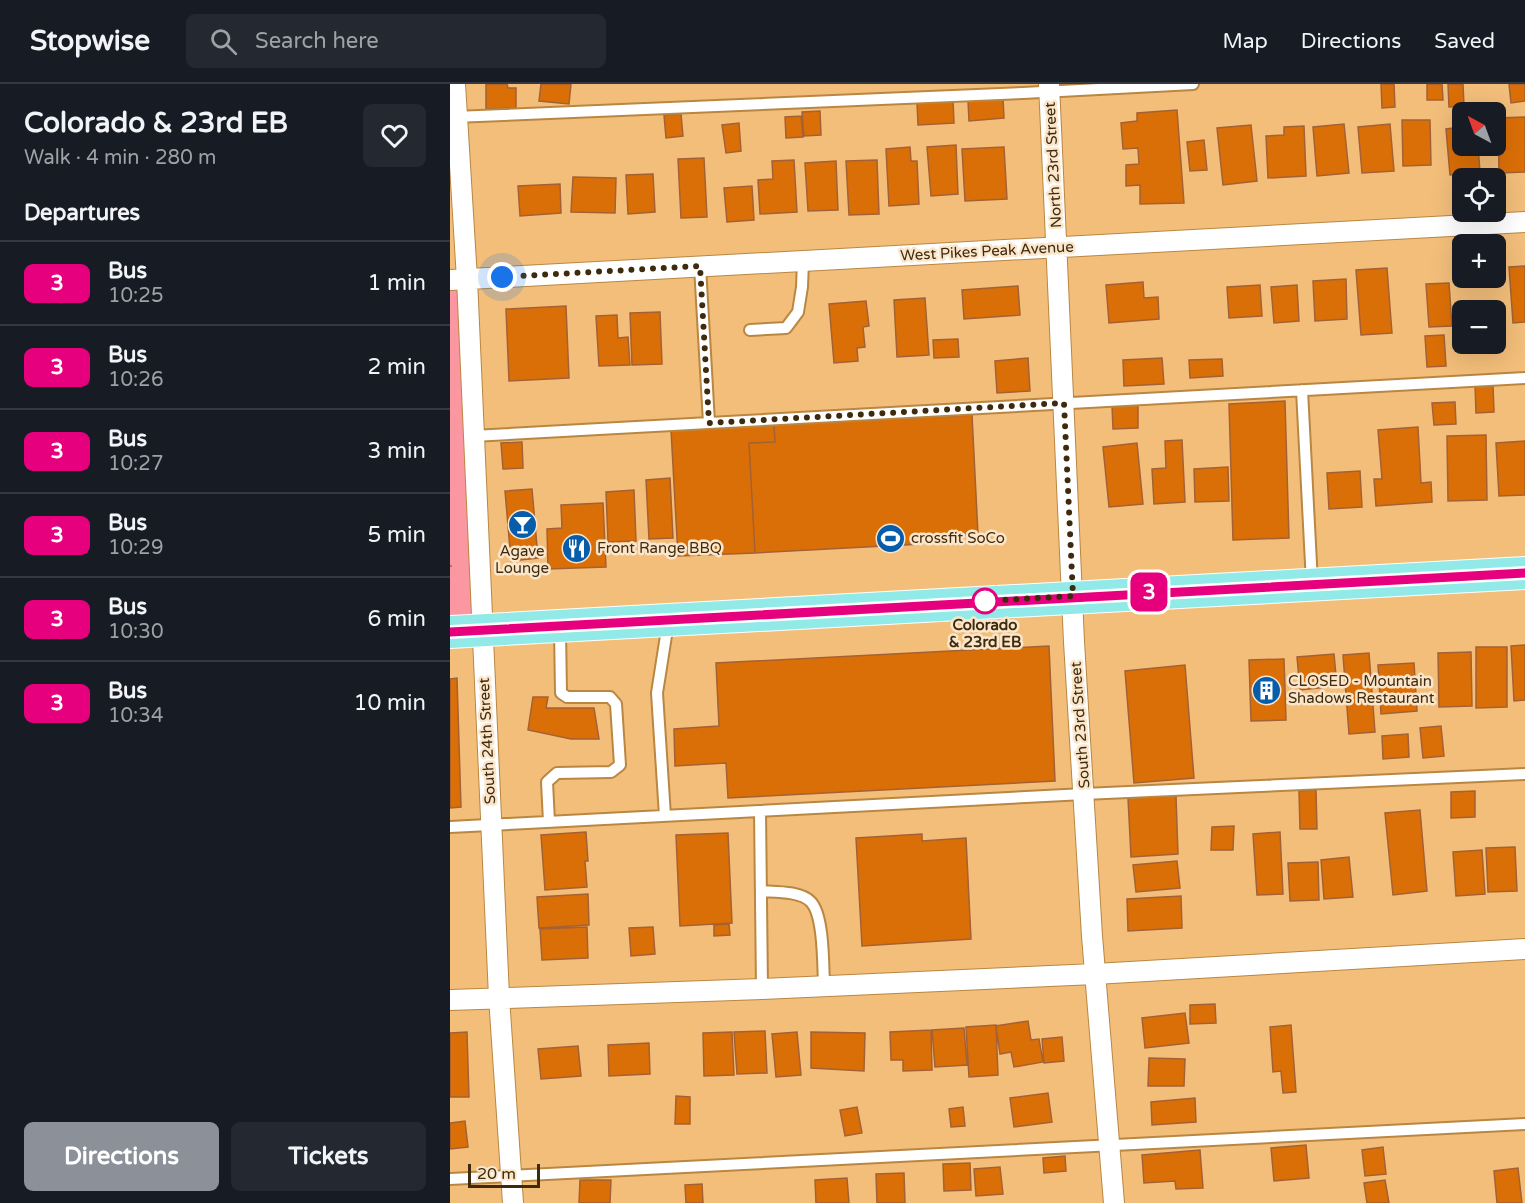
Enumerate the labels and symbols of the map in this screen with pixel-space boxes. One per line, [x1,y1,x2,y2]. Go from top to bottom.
street label: North 23rd Street [1041,101,1065,228]
north arrow [1452,102,1506,156]
street label: West Pikes Peak Avenue [900,237,1074,265]
your location [487,262,517,292]
bar icon: Agave Lounge [506,508,538,540]
sports icon: crossfit SoCo [874,522,906,554]
place label: crossfit SoCo [911,529,1005,547]
restaurant icon: Front Range BBQ [560,532,592,564]
place label: Front Range BBQ [597,539,722,557]
place label: Agave Lounge [495,542,549,577]
line badge: 3 [1130,572,1168,612]
marker: Colorado & 23rd EB [972,588,998,614]
place label: Colorado & 23rd EB [949,616,1021,651]
street label: South 23rd Street [1067,661,1093,789]
place label: CLOSED - Mountain Shadows Restaurant [1288,672,1435,707]
building icon: CLOSED - Mountain Shadows Restaurant [1251,674,1283,706]
street label: South 24th Street [475,677,499,805]
scale bar [468,1161,540,1188]

